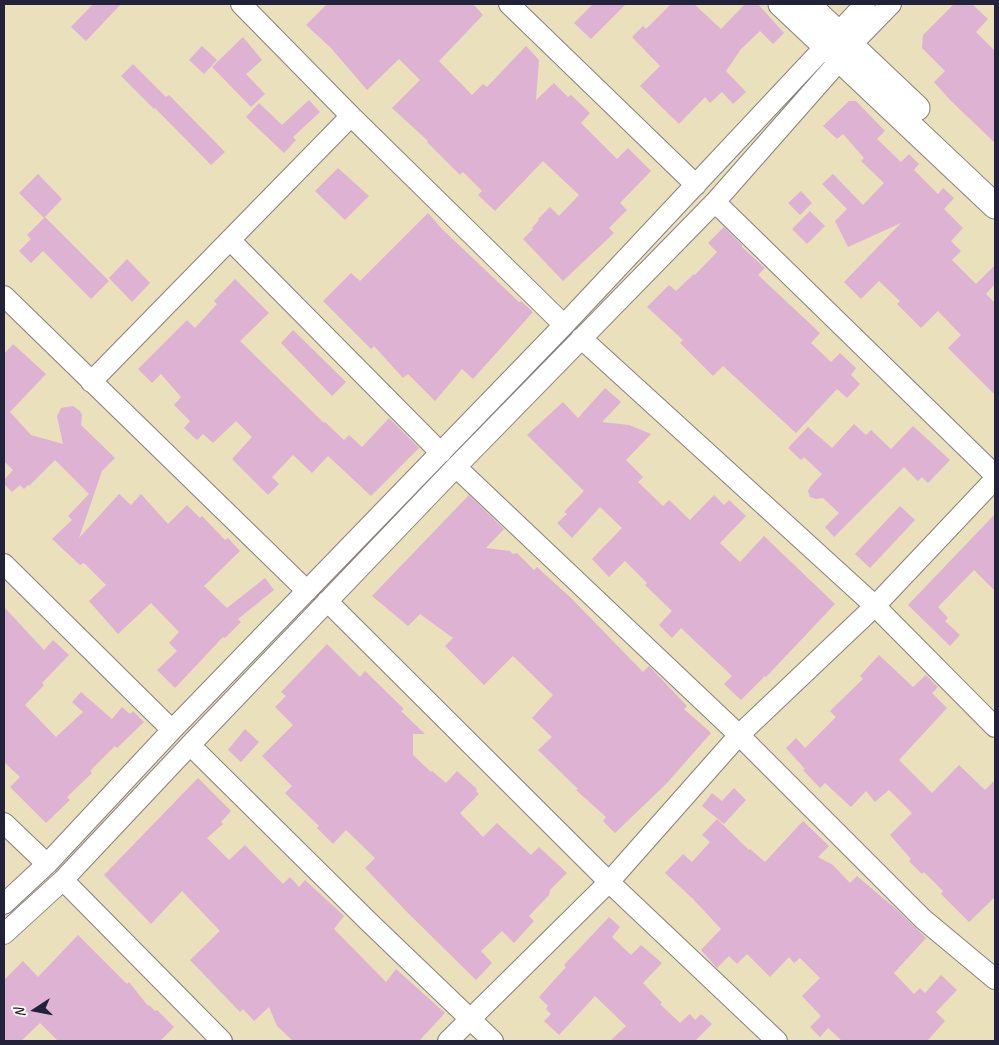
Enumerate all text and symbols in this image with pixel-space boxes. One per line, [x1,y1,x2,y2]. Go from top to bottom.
north arrow [10,985,60,1035]
text: N [11,1007,29,1019]

